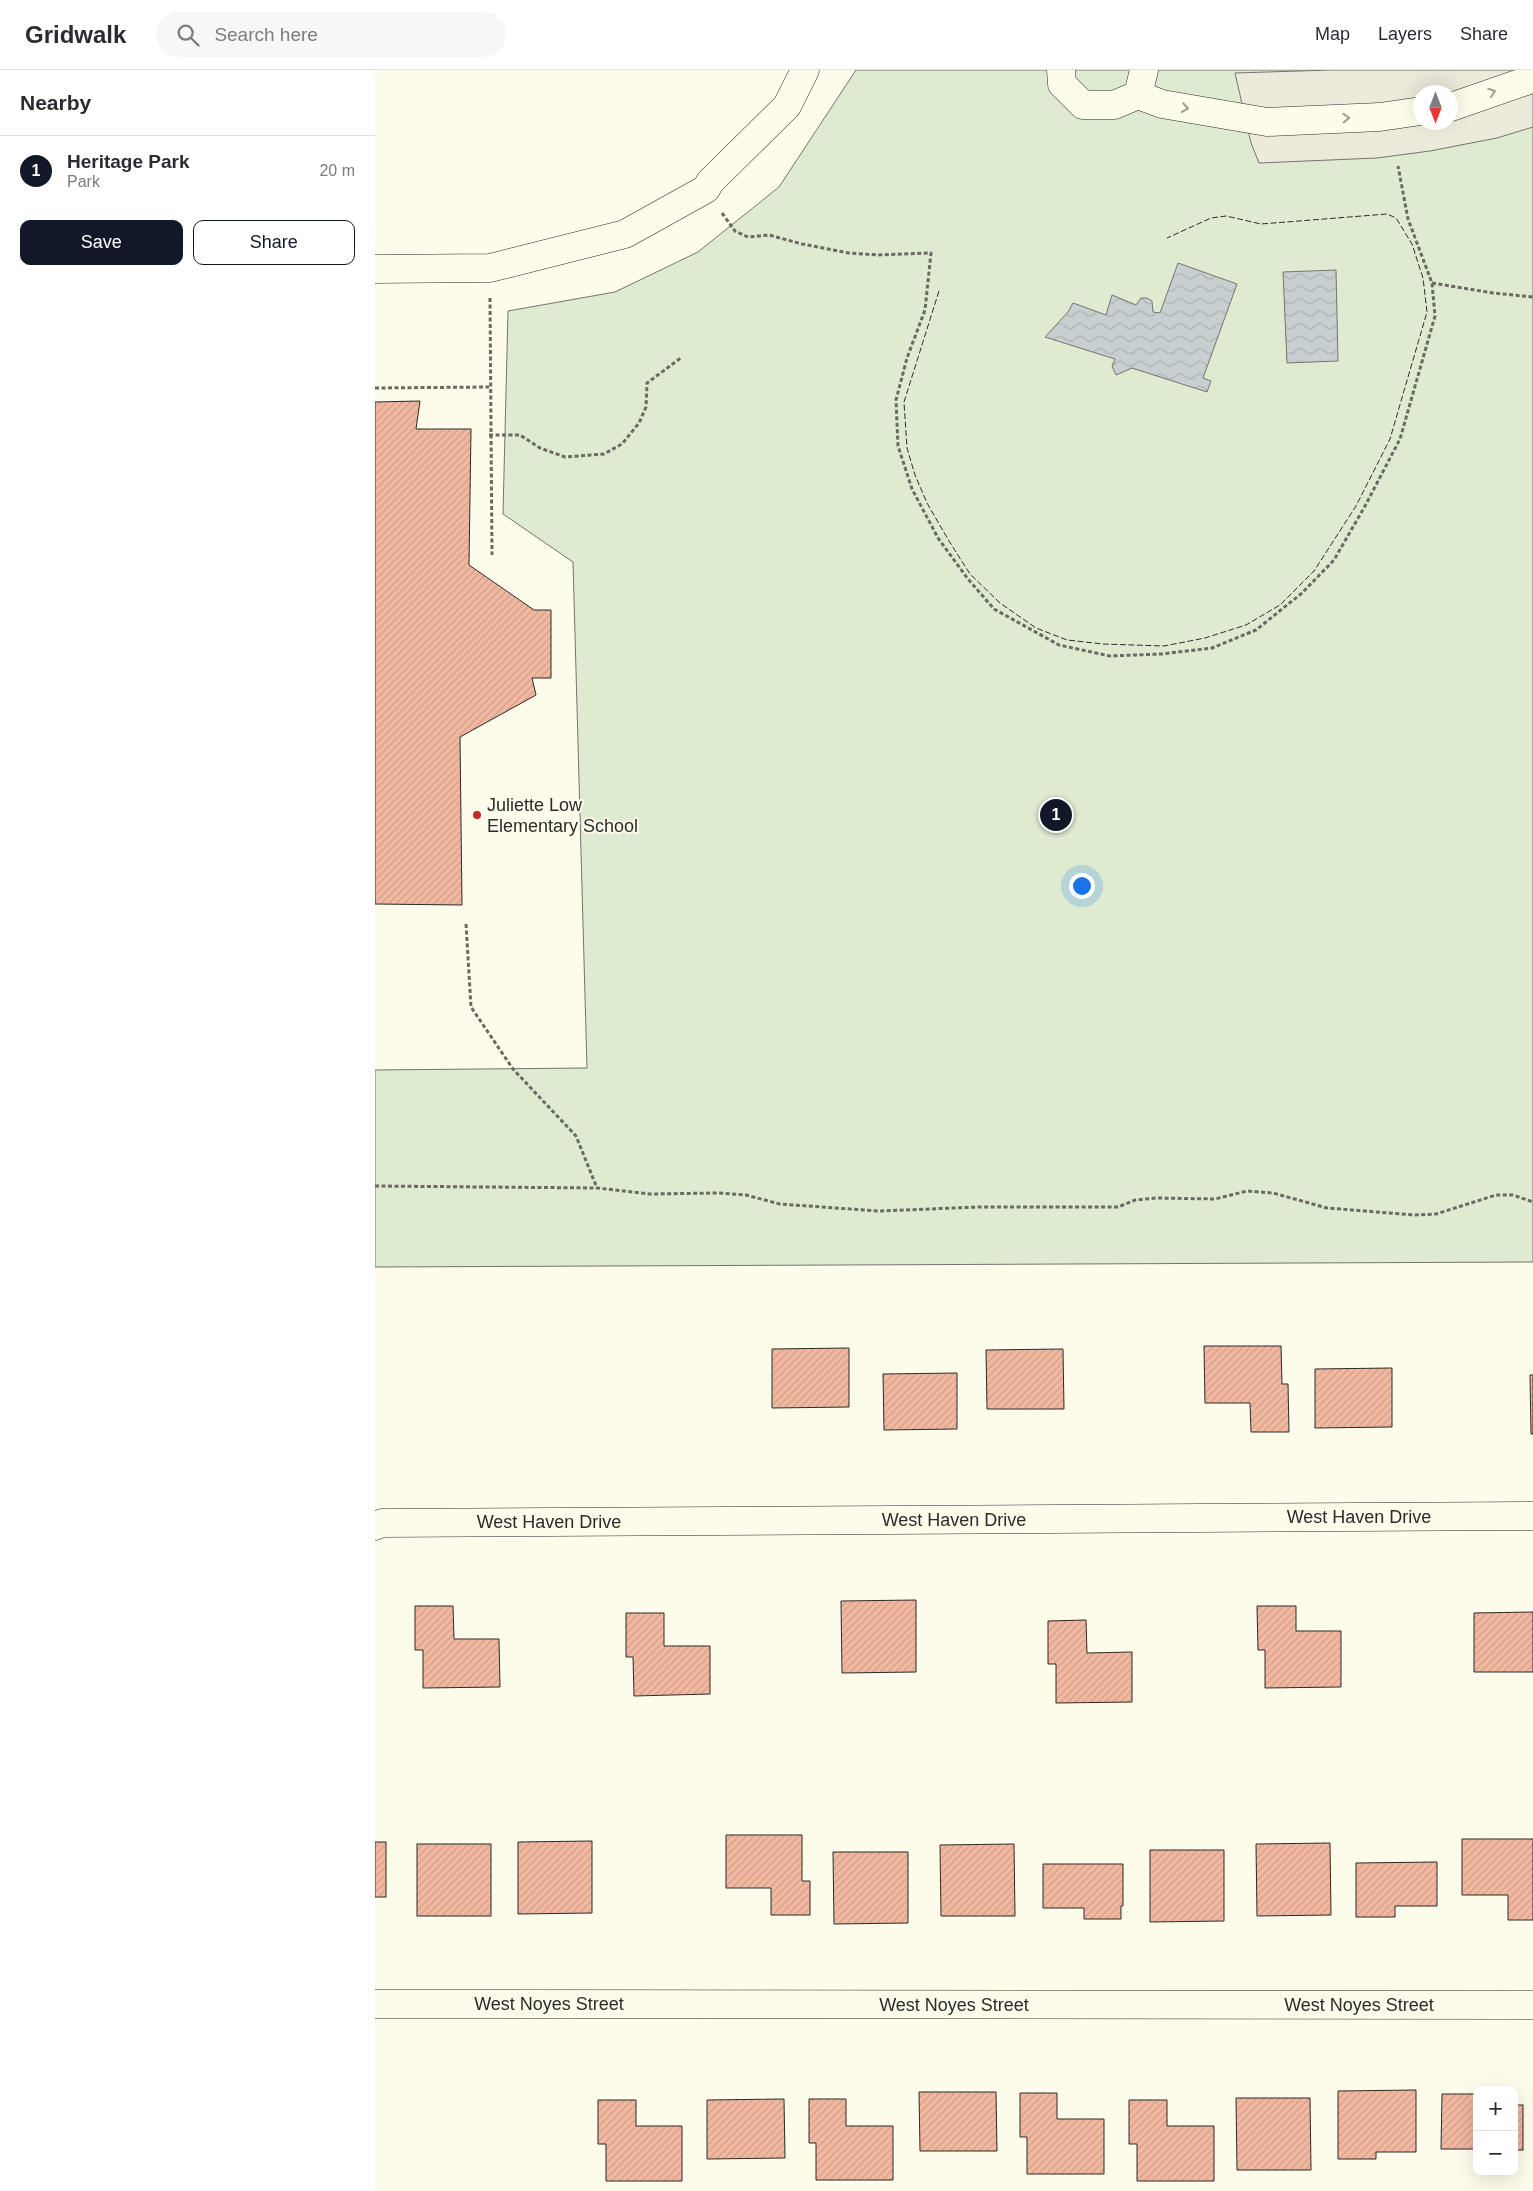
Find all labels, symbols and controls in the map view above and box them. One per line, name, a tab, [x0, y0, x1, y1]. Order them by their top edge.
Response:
search box	[156, 12, 506, 57]
text: Gridwalk	[25, 21, 126, 48]
icon: search	[174, 21, 202, 49]
text: Search here	[214, 24, 318, 45]
text: Map	[1315, 24, 1350, 44]
text: Layers	[1378, 24, 1432, 44]
text: Share	[1460, 24, 1508, 44]
north arrow	[1413, 85, 1458, 130]
one-way arrow	[1488, 88, 1496, 98]
text: Nearby	[20, 91, 91, 114]
one-way arrow	[1181, 102, 1189, 113]
one-way arrow	[1342, 113, 1350, 124]
text: Heritage Park	[67, 151, 190, 172]
text: 1	[32, 162, 40, 179]
text: 20 m	[319, 162, 355, 179]
text: Park	[67, 173, 100, 190]
button: Save	[20, 220, 183, 265]
button: Share	[193, 220, 355, 265]
place label: Juliette Low Elementary School	[487, 795, 638, 836]
pin: 1	[1040, 796, 1072, 834]
marker: Juliette Low Elementary School	[471, 809, 483, 821]
your location	[1069, 873, 1095, 899]
street label: West Haven Drive	[1287, 1507, 1431, 1527]
street label: West Haven Drive	[882, 1510, 1026, 1530]
street label: West Haven Drive	[477, 1512, 621, 1532]
street label: West Noyes Street	[474, 1994, 624, 2014]
street label: West Noyes Street	[879, 1995, 1029, 2015]
street label: West Noyes Street	[1284, 1995, 1434, 2015]
map controls	[1473, 2086, 1518, 2176]
button: +	[1473, 2086, 1518, 2131]
button: −	[1473, 2131, 1518, 2176]

